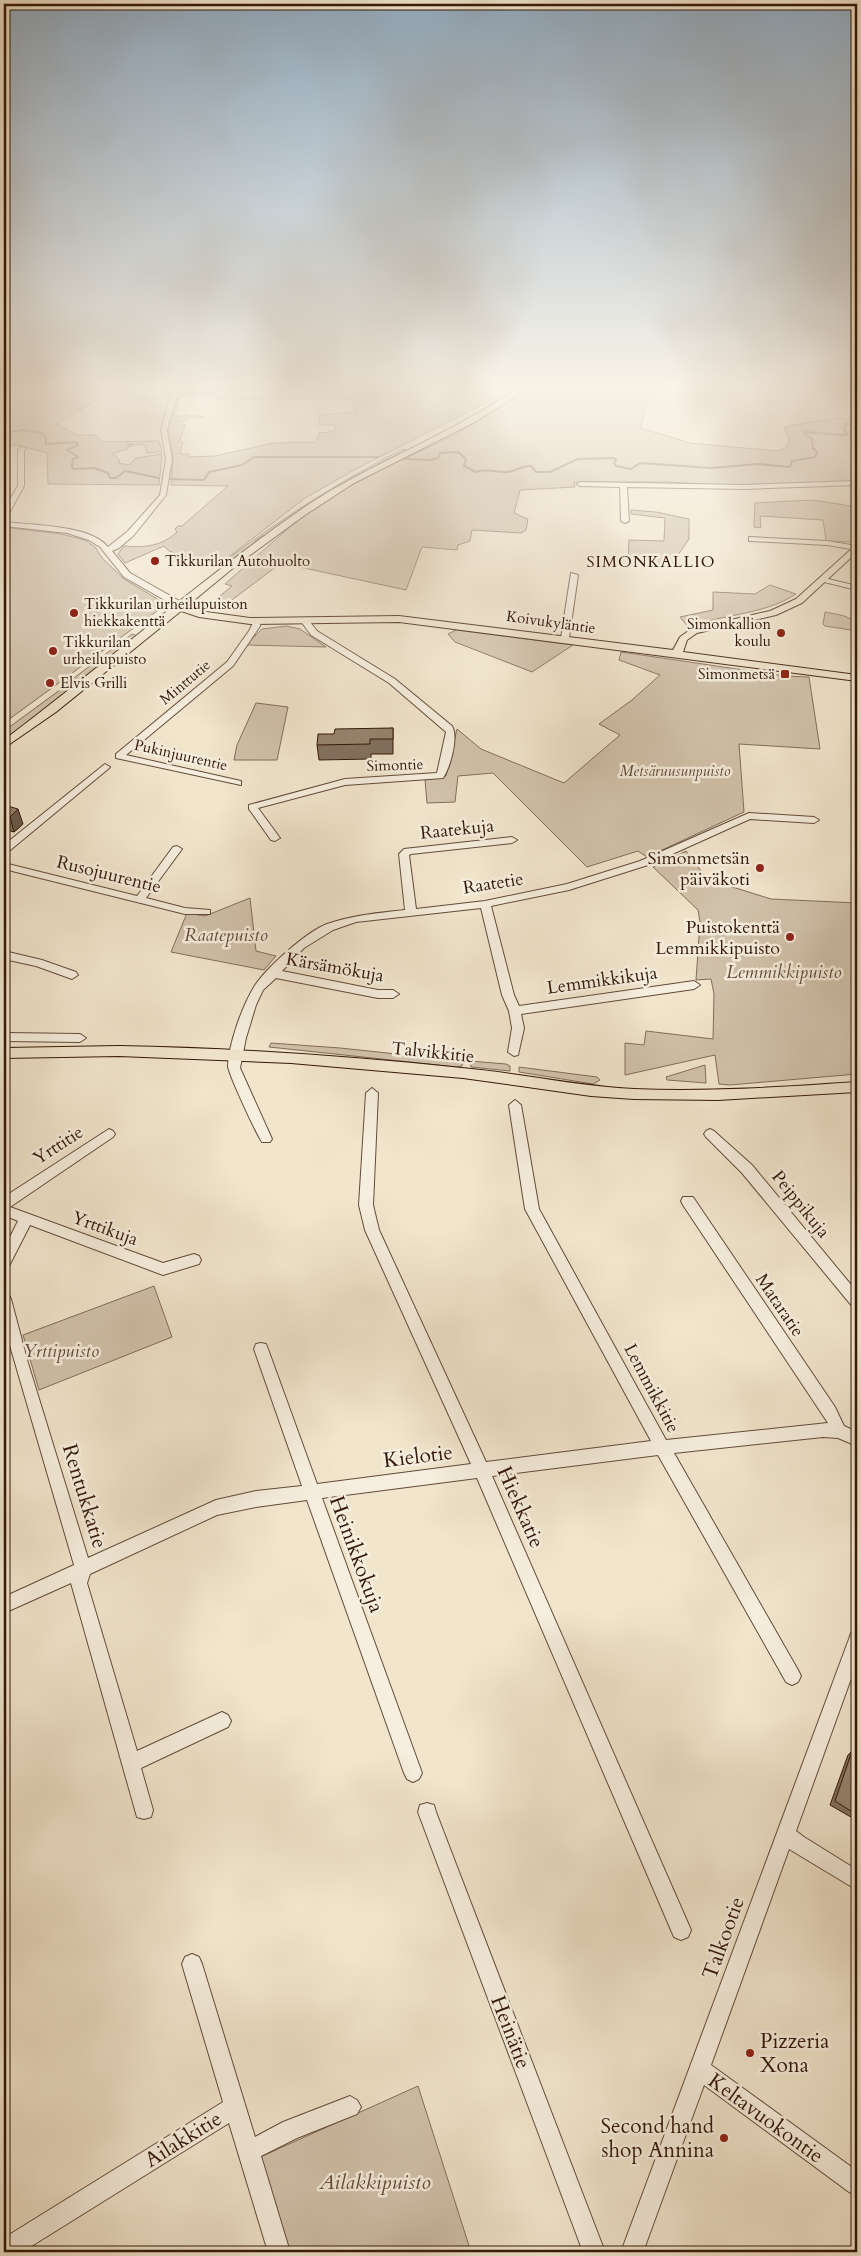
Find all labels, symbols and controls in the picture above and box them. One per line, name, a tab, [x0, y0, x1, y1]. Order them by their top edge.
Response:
place label: Tikkurilan Autohuolto	[165, 551, 310, 571]
district label: SIMONKALLIO	[587, 551, 715, 573]
marker: Tikkurilan Autohuolto	[149, 555, 161, 567]
place label: Tikkurilan urheilupuiston hiekkakenttä	[84, 594, 248, 631]
street label: Koivukyläntie	[505, 606, 597, 638]
marker: Tikkurilan urheilupuiston hiekkakenttä	[68, 607, 80, 619]
place label: Simonkallion koulu	[687, 614, 771, 651]
marker: Simonkallion koulu	[775, 627, 787, 639]
place label: Tikkurilan urheilupuisto	[63, 632, 146, 669]
marker: Tikkurilan urheilupuisto	[47, 645, 59, 657]
street label: Minttutie	[155, 655, 215, 709]
place label: Simonmetsä	[698, 664, 775, 684]
marker: Simonmetsä	[779, 668, 791, 680]
place label: Elvis Grilli	[60, 673, 127, 693]
marker: Elvis Grilli	[44, 677, 56, 689]
street label: Pukinjuurentie	[132, 735, 230, 775]
street label: Simontie	[366, 754, 424, 776]
park label: Metsäruusunpuisto	[619, 761, 731, 781]
street label: Raatekuja	[419, 813, 496, 846]
place label: Simonmetsän päiväkoti	[647, 846, 751, 892]
street label: Rusojuurentie	[54, 849, 164, 900]
marker: Simonmetsän päiväkoti	[754, 862, 766, 874]
street label: Raatetie	[461, 866, 525, 901]
place label: Puistokenttä Lemmikkipuisto	[655, 915, 780, 961]
park label: Raatepuisto	[184, 923, 268, 948]
marker: Puistokenttä Lemmikkipuisto	[784, 931, 796, 943]
street label: Kärsämökuja	[284, 947, 386, 988]
street label: Lemmikkikuja	[545, 960, 659, 1001]
park label: Lemmikkipuisto	[726, 960, 842, 985]
street label: Talvikkitie	[390, 1036, 476, 1069]
street label: Yrttitie	[28, 1120, 88, 1171]
street label: Peippikuja	[766, 1165, 836, 1244]
street label: Yrttikuja	[68, 1205, 142, 1252]
street label: Mataratie	[749, 1269, 810, 1342]
park label: Yrttipuisto	[23, 1339, 99, 1364]
street label: Lemmikkitie	[618, 1339, 686, 1437]
street label: Kielotie	[382, 1438, 454, 1475]
street label: Rentukkatie	[55, 1440, 114, 1552]
street label: Hiekkatie	[490, 1462, 551, 1553]
street label: Heinikkokuja	[322, 1492, 391, 1617]
street label: Talkootie	[695, 1893, 752, 1983]
street label: Heinätie	[483, 1991, 538, 2073]
place label: Pizzeria Xona	[760, 2027, 829, 2080]
marker: Pizzeria Xona	[744, 2047, 756, 2059]
street label: Keltavuokontie	[702, 2067, 829, 2170]
street label: Ailakkitie	[139, 2104, 227, 2174]
place label: Second hand shop Annina	[601, 2112, 714, 2165]
marker: Second hand shop Annina	[718, 2132, 730, 2144]
park label: Ailakkipuisto	[318, 2168, 431, 2197]

